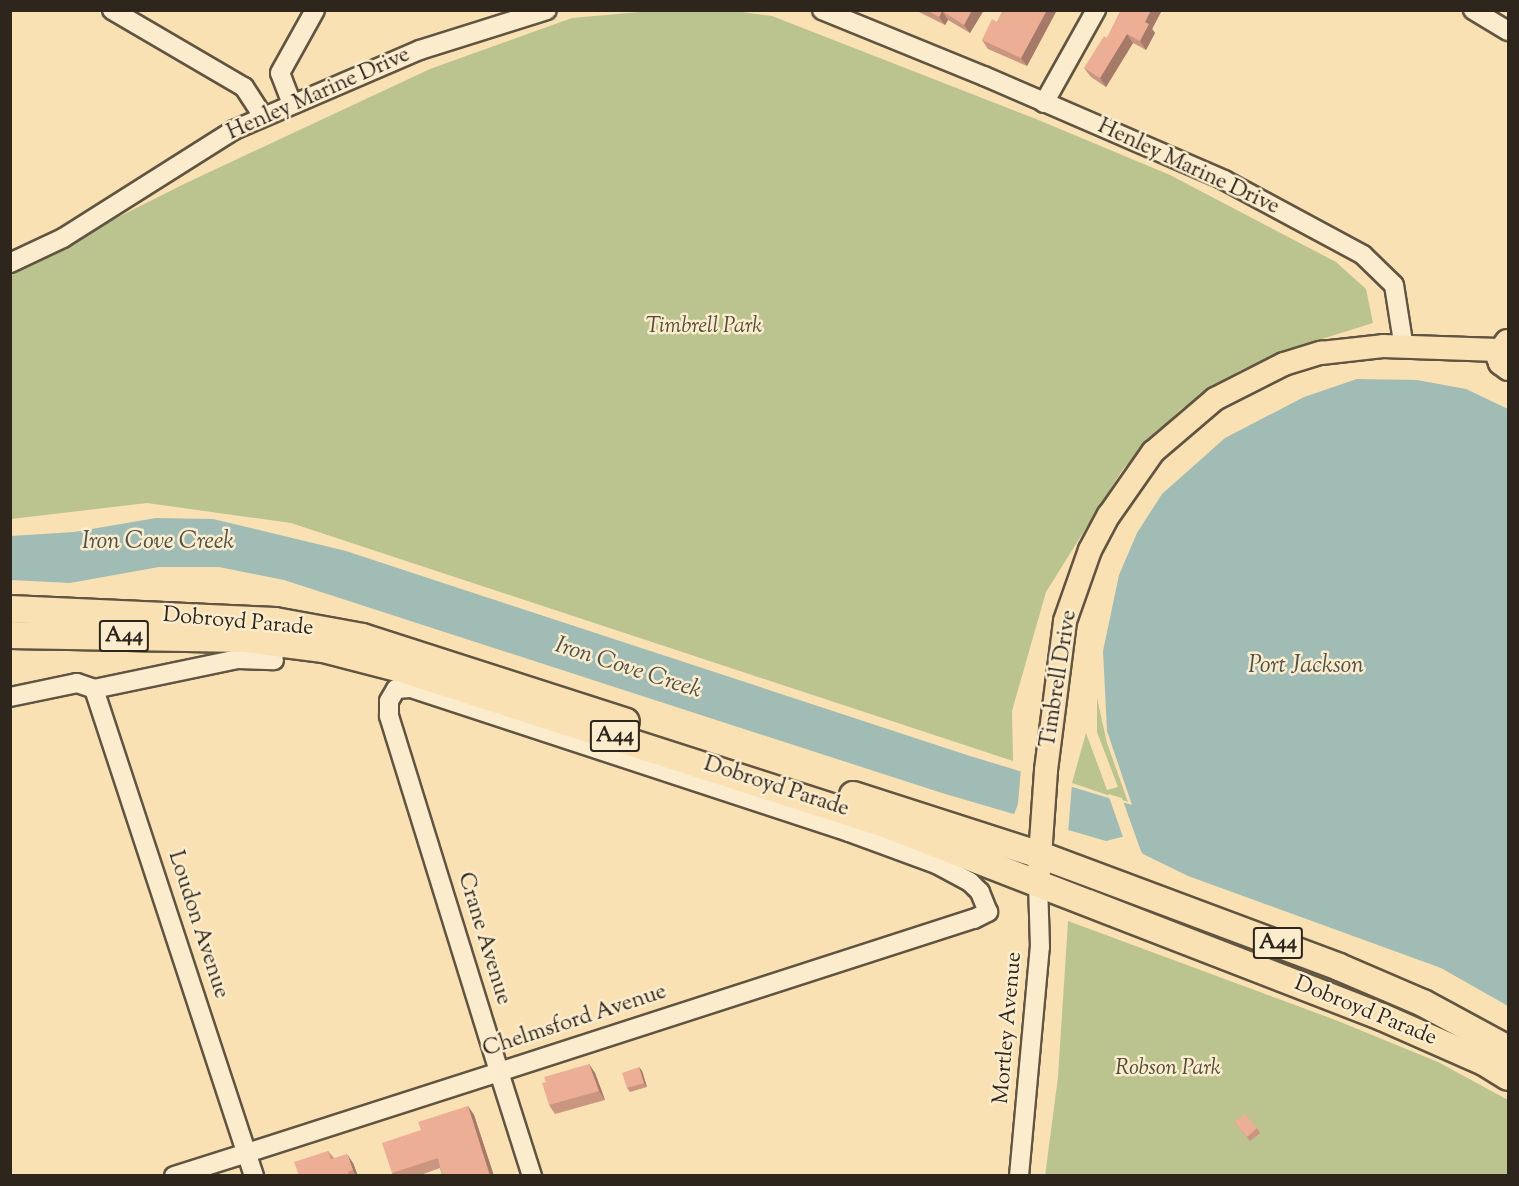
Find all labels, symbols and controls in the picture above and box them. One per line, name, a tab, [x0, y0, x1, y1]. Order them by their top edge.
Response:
street label: Henley Marine Drive	[223, 43, 415, 147]
street label: Henley Marine Drive	[1093, 114, 1283, 222]
park label: Timbrell Park	[646, 315, 762, 341]
water label: Iron Cove Creek	[82, 529, 234, 557]
street label: Dobroyd Parade	[162, 603, 314, 643]
street label: Timbrell Drive	[1036, 608, 1084, 750]
road number: A44	[98, 618, 150, 654]
water label: Iron Cove Creek	[551, 632, 705, 706]
water label: Port Jackson	[1248, 653, 1364, 681]
road number: A44	[590, 718, 640, 754]
street label: Dobroyd Parade	[700, 752, 852, 824]
street label: Loudon Avenue	[161, 848, 233, 1002]
street label: Crane Avenue	[450, 870, 516, 1008]
road number: A44	[1252, 925, 1304, 961]
street label: Mortley Avenue	[989, 951, 1029, 1105]
street label: Dobroyd Parade	[1290, 971, 1440, 1053]
street label: Chelmsford Avenue	[480, 980, 670, 1064]
park label: Robson Park	[1115, 1057, 1221, 1083]

